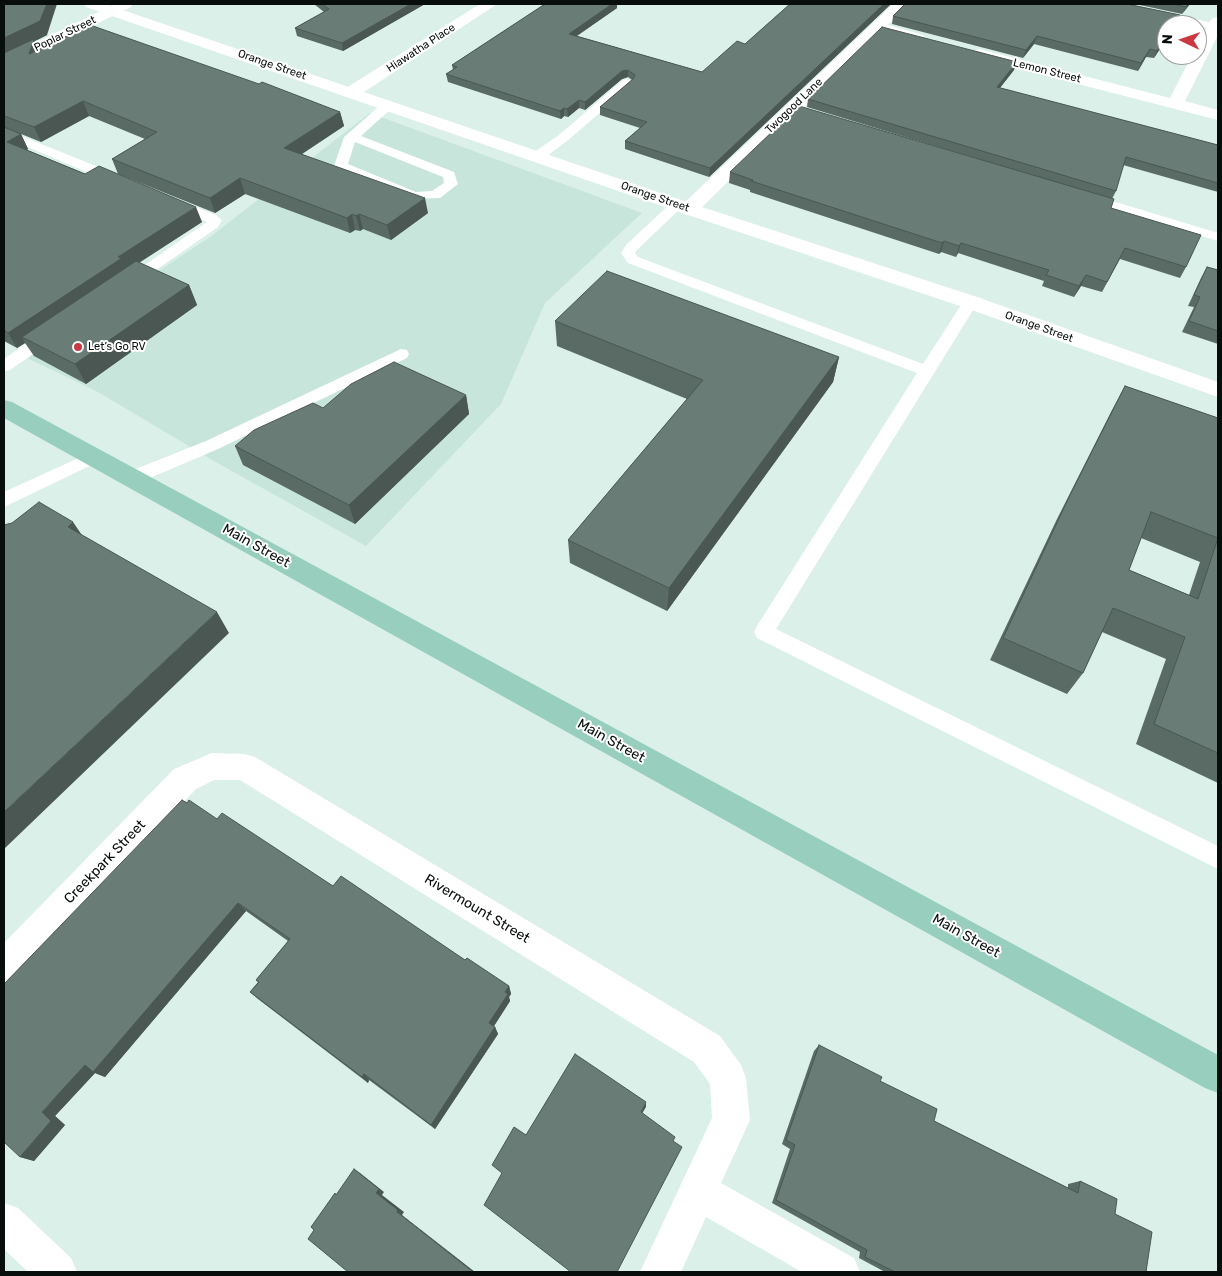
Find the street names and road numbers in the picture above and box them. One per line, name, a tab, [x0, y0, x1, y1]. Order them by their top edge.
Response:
street label: Poplar Street	[32, 13, 98, 55]
street label: Hiawatha Place	[384, 21, 458, 75]
street label: Orange Street	[236, 47, 308, 83]
street label: Lemon Street	[1012, 56, 1082, 86]
street label: Twogood Lane	[763, 76, 825, 136]
street label: Orange Street	[619, 179, 691, 215]
street label: Orange Street	[1003, 309, 1075, 345]
street label: Main Street	[219, 521, 293, 571]
street label: Main Street	[574, 716, 648, 766]
street label: Creekpark Street	[61, 817, 149, 907]
street label: Rivermount Street	[421, 871, 533, 947]
street label: Main Street	[929, 911, 1003, 961]

